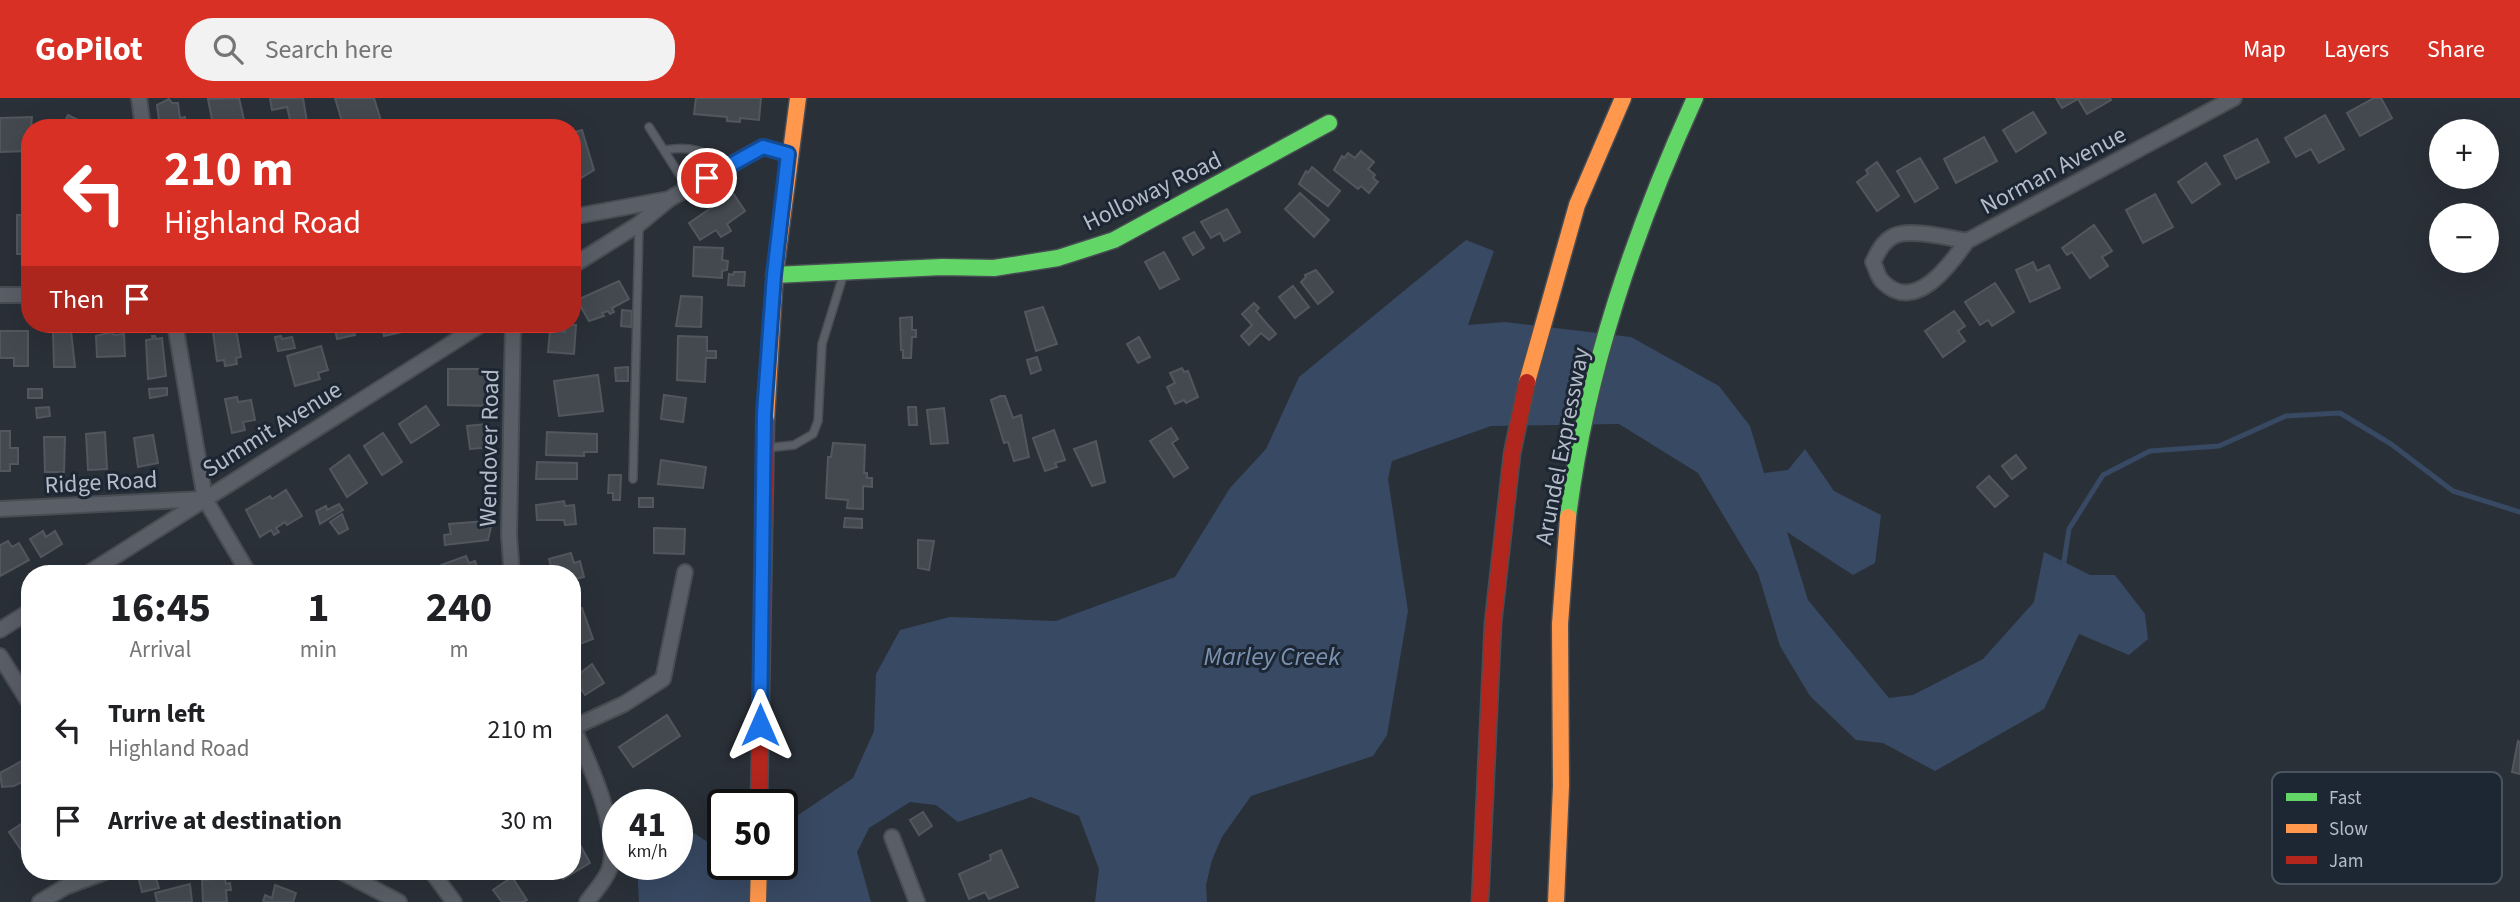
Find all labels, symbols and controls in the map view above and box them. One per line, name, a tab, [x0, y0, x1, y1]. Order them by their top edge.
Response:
search box	[185, 18, 675, 81]
text: GoPilot	[35, 26, 143, 73]
icon: search	[209, 30, 247, 68]
text: Search here	[265, 31, 393, 68]
text: Map	[2243, 32, 2286, 67]
text: Layers	[2324, 32, 2389, 67]
text: Share	[2427, 32, 2485, 67]
street label: Norman Avenue	[1974, 117, 2132, 224]
map controls	[2429, 119, 2499, 273]
button: +	[2429, 119, 2499, 189]
text: 210 m	[164, 135, 293, 205]
street label: Holloway Road	[1077, 143, 1228, 240]
icon: left	[49, 147, 140, 238]
pin	[677, 148, 737, 208]
icon: arrive	[688, 159, 726, 197]
text: Highland Road	[164, 200, 361, 246]
button: −	[2429, 203, 2499, 273]
icon: arrive	[118, 280, 156, 318]
text: Then	[49, 281, 104, 318]
street label: Arundel Expressway	[1526, 345, 1599, 548]
street label: Wendover Road	[471, 369, 508, 527]
street label: Summit Avenue	[196, 373, 349, 486]
street label: Ridge Road	[44, 462, 158, 503]
text: 16:45	[110, 578, 211, 638]
text: 1	[307, 578, 329, 638]
text: 240	[426, 578, 492, 638]
text: Arrival	[129, 633, 191, 666]
text: min	[300, 633, 337, 666]
text: m	[449, 633, 469, 666]
water label: Marley Creek	[1204, 638, 1341, 675]
position arrow	[723, 688, 797, 762]
text: Turn left	[108, 695, 205, 732]
icon: left	[49, 711, 87, 749]
text: 210 m	[487, 711, 553, 748]
text: Highland Road	[108, 732, 250, 765]
legend	[2272, 772, 2502, 884]
text: Fast	[2329, 785, 2362, 812]
speed limit sign: 50	[707, 789, 798, 880]
text: 41	[629, 800, 666, 850]
icon: arrive	[49, 802, 87, 840]
text: Arrive at destination	[108, 802, 342, 839]
text: 30 m	[500, 802, 553, 839]
text: Slow	[2329, 816, 2368, 843]
text: km/h	[628, 839, 667, 864]
text: Jam	[2329, 848, 2363, 875]

